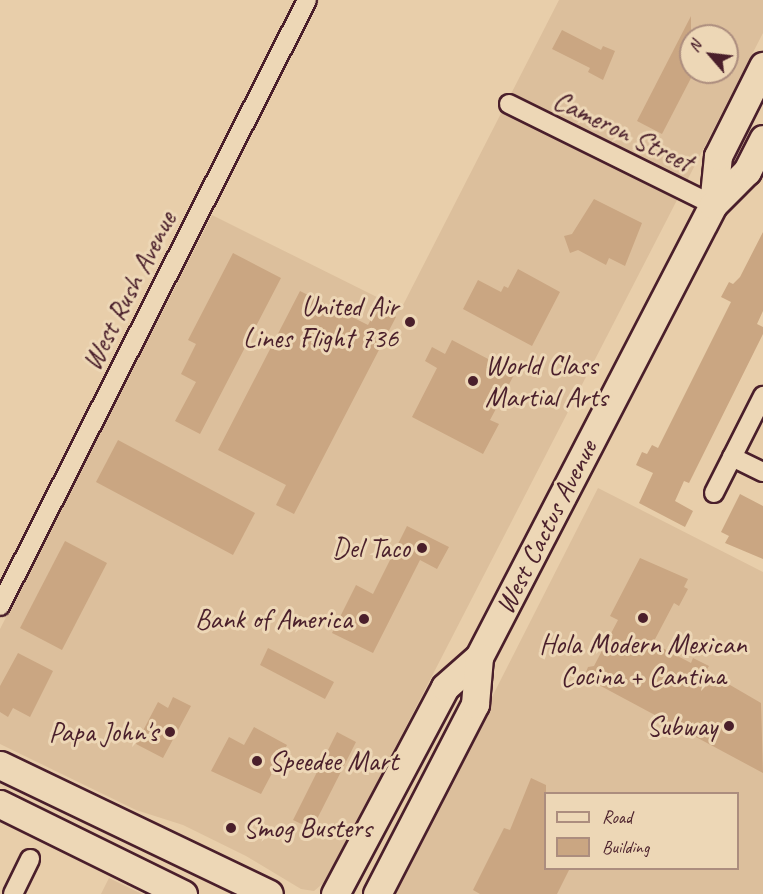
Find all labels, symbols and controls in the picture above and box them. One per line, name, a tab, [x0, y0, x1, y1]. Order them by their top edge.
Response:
north arrow	[679, 24, 739, 84]
text: N	[684, 37, 706, 56]
street label: Cameron Street	[548, 83, 698, 179]
street label: West Rush Avenue	[75, 206, 183, 376]
place label: United Air Lines Flight 736	[243, 289, 398, 355]
marker: United Air Lines Flight 736	[403, 315, 417, 329]
place label: World Class Martial Arts	[485, 348, 608, 414]
marker: World Class Martial Arts	[466, 374, 480, 388]
street label: West Cactus Avenue	[488, 434, 604, 620]
place label: Del Taco	[330, 531, 410, 565]
marker: Del Taco	[415, 541, 429, 555]
place label: Bank of America	[195, 602, 352, 636]
marker: Hola Modern Mexican Cocina + Cantina	[636, 611, 650, 625]
marker: Bank of America	[357, 612, 371, 626]
place label: Hola Modern Mexican Cocina + Cantina	[540, 627, 746, 693]
place label: Subway	[646, 709, 717, 743]
place label: Papa John's	[49, 715, 158, 749]
marker: Subway	[722, 719, 736, 733]
marker: Papa John's	[163, 725, 177, 739]
place label: Speedee Mart	[269, 744, 399, 778]
marker: Speedee Mart	[250, 754, 264, 768]
legend	[544, 792, 739, 870]
text: Road	[602, 806, 632, 828]
place label: Smog Busters	[243, 811, 372, 845]
marker: Smog Busters	[224, 821, 238, 835]
text: Building	[602, 836, 649, 858]

